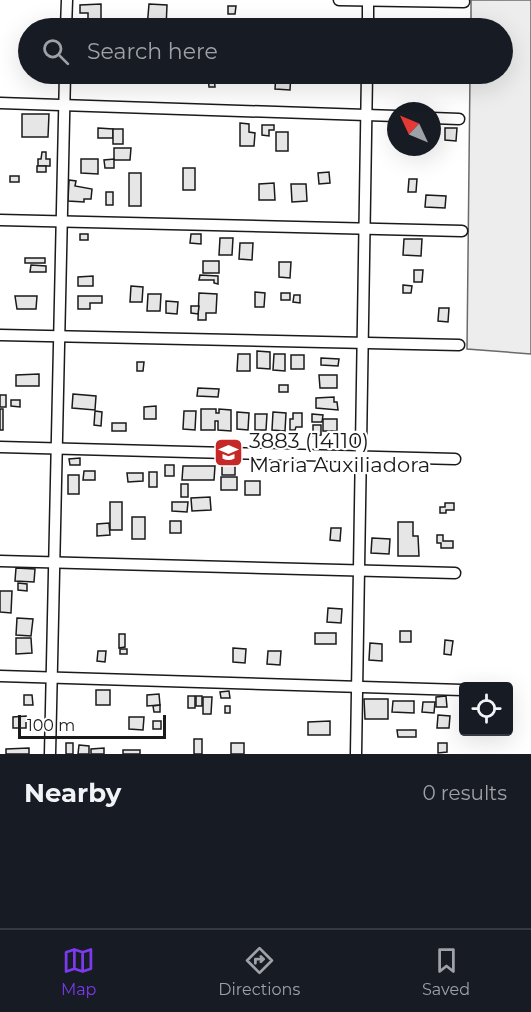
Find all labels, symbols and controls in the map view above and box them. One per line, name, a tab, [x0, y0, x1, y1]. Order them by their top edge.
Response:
search box	[18, 18, 513, 84]
icon: search	[39, 35, 72, 68]
text: Search here	[87, 38, 218, 65]
north arrow	[387, 102, 441, 156]
place label: 3883 (14110) Maria Auxiliadora	[249, 428, 430, 477]
school or university icon: 3883 (14110) Maria Auxiliadora	[212, 437, 244, 469]
map controls	[459, 682, 513, 736]
button: locate	[459, 682, 513, 736]
scale bar	[18, 712, 166, 740]
text: 100 m	[27, 716, 75, 735]
text: Nearby	[24, 777, 121, 809]
text: 0 results	[422, 781, 507, 805]
tab: Map	[61, 944, 96, 999]
tab: Directions	[218, 944, 300, 999]
tab: Saved	[422, 944, 470, 999]

